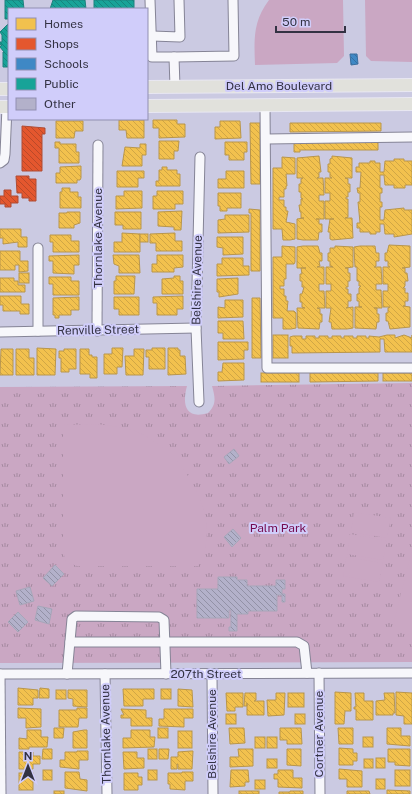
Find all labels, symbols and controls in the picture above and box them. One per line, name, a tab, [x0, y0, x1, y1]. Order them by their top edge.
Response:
legend	[8, 8, 148, 120]
scale bar	[276, 8, 345, 34]
text: 50 m	[282, 15, 310, 29]
text: Homes	[44, 17, 83, 31]
text: Shops	[44, 37, 79, 51]
text: Schools	[44, 57, 89, 71]
text: Public	[44, 77, 79, 91]
street label: Del Amo Boulevard	[226, 79, 332, 93]
text: Other	[44, 97, 76, 111]
street label: Thornlake Avenue	[91, 188, 105, 288]
street label: Belshire Avenue	[189, 235, 205, 325]
street label: Renville Street	[57, 322, 139, 338]
park label: Palm Park	[250, 521, 307, 535]
street label: 207th Street	[170, 667, 242, 681]
street label: Thornlake Avenue	[98, 684, 114, 784]
street label: Belshire Avenue	[205, 689, 219, 779]
street label: Cortner Avenue	[312, 690, 326, 777]
north arrow	[8, 746, 48, 786]
text: N	[24, 750, 32, 762]

